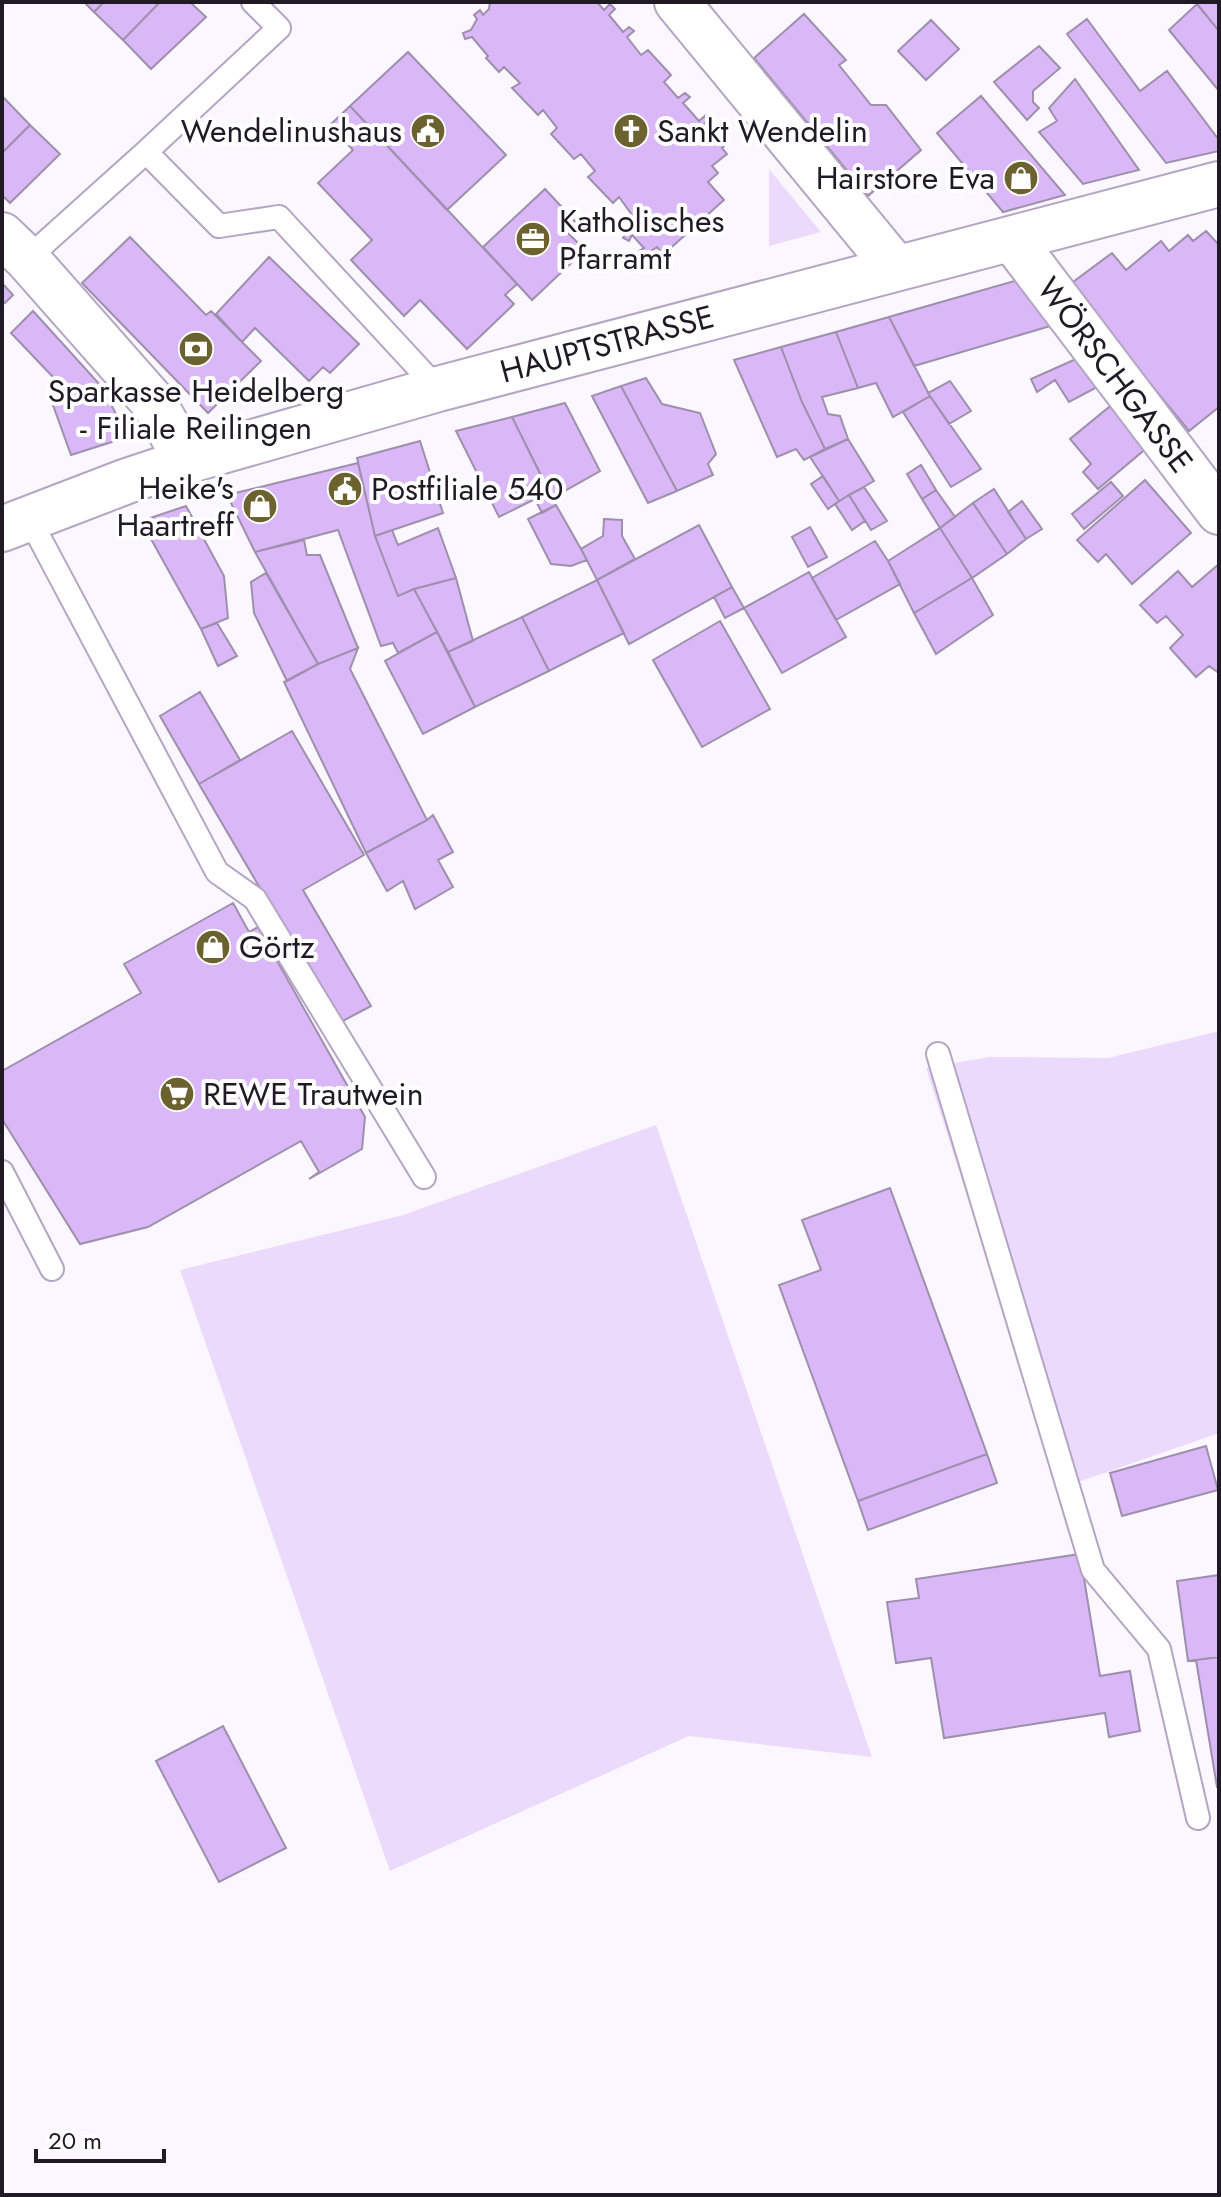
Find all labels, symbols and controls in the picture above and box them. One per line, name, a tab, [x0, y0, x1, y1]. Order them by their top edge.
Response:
place label: Wendelinushaus	[181, 108, 402, 154]
place label: Sankt Wendelin	[657, 108, 868, 154]
public building icon: Wendelinushaus	[409, 112, 447, 150]
church icon: Sankt Wendelin	[612, 112, 650, 150]
place label: Hairstore Eva	[816, 155, 995, 201]
shop icon: Hairstore Eva	[1002, 159, 1040, 197]
place label: Katholisches Pfarramt	[559, 198, 724, 281]
office icon: Katholisches Pfarramt	[514, 220, 552, 258]
street label: WÖRSCHGASSE	[1026, 268, 1204, 482]
street label: HAUPTSTRASSE	[495, 293, 719, 395]
bank icon: Sparkasse Heidelberg - Filiale Reilingen	[177, 330, 215, 368]
place label: Sparkasse Heidelberg - Filiale Reilingen	[48, 368, 344, 451]
place label: Heike's Haartreff	[116, 465, 235, 548]
place label: Postfiliale 540	[371, 466, 564, 512]
public building icon: Postfiliale 540	[326, 470, 364, 508]
shop icon: Heike's Haartreff	[241, 487, 279, 525]
place label: Görtz	[239, 924, 315, 970]
shop icon: Görtz	[194, 928, 232, 966]
place label: REWE Trautwein	[203, 1071, 423, 1117]
supermarket icon: REWE Trautwein	[158, 1075, 196, 1113]
scale bar	[36, 2113, 164, 2163]
text: 20 m	[48, 2123, 102, 2158]

